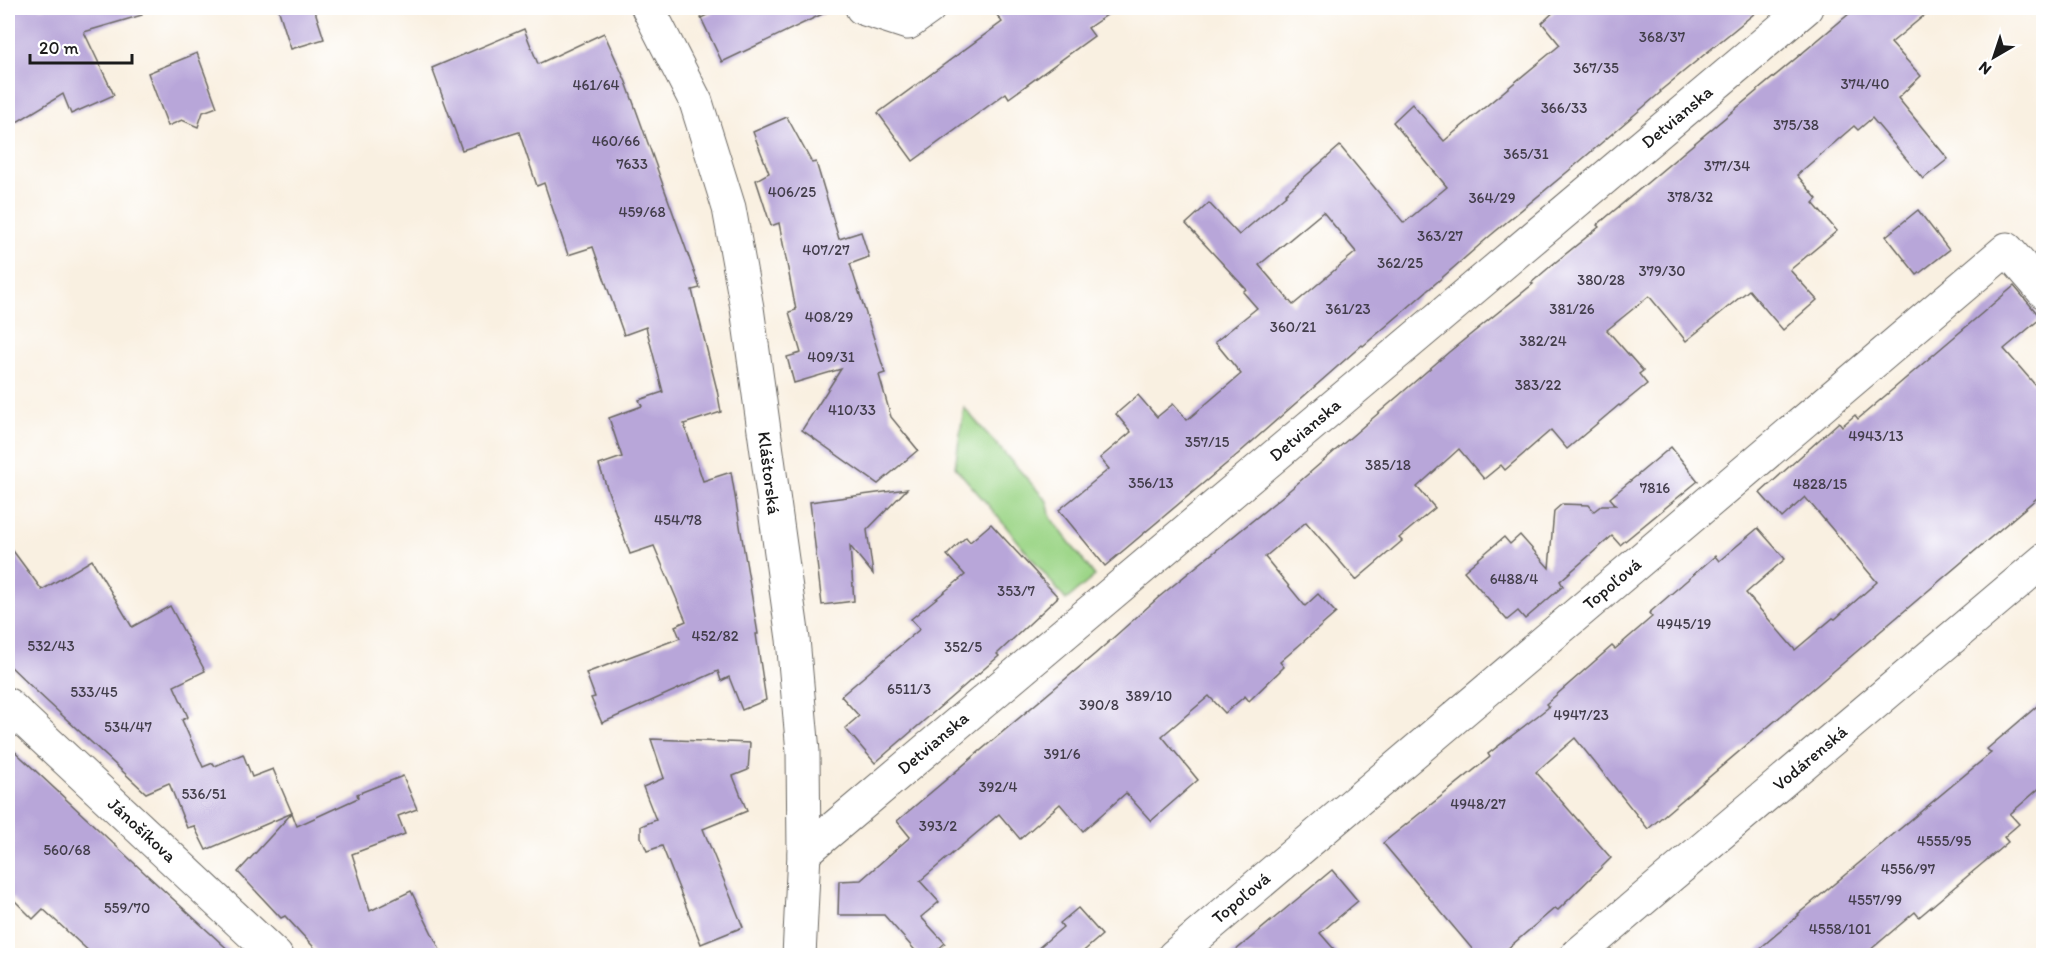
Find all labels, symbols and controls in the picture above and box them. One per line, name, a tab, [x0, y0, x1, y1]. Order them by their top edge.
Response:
scale bar	[30, 27, 132, 65]
north arrow	[1964, 27, 2024, 87]
house number: 368/37	[1639, 28, 1686, 46]
text: 20 m	[39, 37, 79, 59]
text: N	[1975, 57, 1995, 79]
house number: 367/35	[1573, 59, 1619, 77]
house number: 374/40	[1840, 75, 1890, 93]
house number: 461/64	[572, 76, 620, 94]
street label: Detvianska	[1637, 80, 1718, 153]
house number: 366/33	[1541, 99, 1587, 117]
house number: 375/38	[1773, 116, 1819, 134]
house number: 460/66	[592, 132, 640, 150]
house number: 365/31	[1503, 145, 1549, 163]
house number: 7633	[616, 155, 648, 173]
house number: 377/34	[1704, 157, 1750, 175]
house number: 406/25	[768, 183, 816, 201]
house number: 378/32	[1667, 188, 1713, 206]
house number: 364/29	[1468, 189, 1516, 207]
house number: 459/68	[618, 203, 666, 221]
house number: 363/27	[1417, 227, 1464, 245]
house number: 407/27	[802, 241, 850, 259]
house number: 362/25	[1377, 254, 1423, 272]
house number: 379/30	[1638, 262, 1686, 280]
house number: 380/28	[1577, 271, 1625, 289]
house number: 361/23	[1325, 300, 1371, 318]
house number: 381/26	[1549, 300, 1595, 318]
house number: 408/29	[805, 308, 853, 326]
house number: 360/21	[1270, 318, 1316, 336]
house number: 382/24	[1519, 332, 1567, 350]
house number: 409/31	[807, 348, 855, 366]
house number: 383/22	[1515, 376, 1561, 394]
street label: Detvianska	[1265, 393, 1346, 466]
house number: 410/33	[828, 401, 876, 419]
house number: 4943/13	[1848, 427, 1904, 445]
street label: Kláštorská	[753, 430, 785, 516]
house number: 357/15	[1185, 433, 1229, 451]
house number: 385/18	[1365, 456, 1411, 474]
house number: 356/13	[1128, 474, 1174, 492]
house number: 4828/15	[1793, 475, 1847, 493]
house number: 7816	[1640, 479, 1670, 497]
house number: 454/78	[654, 511, 702, 529]
street label: Topoľová	[1578, 553, 1646, 615]
house number: 6488/4	[1490, 570, 1538, 588]
house number: 353/7	[997, 582, 1036, 600]
house number: 4945/19	[1657, 615, 1712, 633]
house number: 452/82	[691, 627, 739, 645]
house number: 532/43	[27, 637, 75, 655]
house number: 352/5	[944, 638, 982, 656]
house number: 6511/3	[887, 680, 931, 698]
house number: 533/45	[70, 683, 118, 701]
house number: 389/10	[1126, 687, 1172, 705]
house number: 390/8	[1079, 696, 1119, 714]
street label: Detvianska	[893, 706, 974, 779]
house number: 4947/23	[1553, 706, 1609, 724]
house number: 534/47	[104, 718, 152, 736]
street label: Vodárenská	[1768, 720, 1852, 796]
house number: 391/6	[1043, 745, 1081, 763]
house number: 392/4	[978, 778, 1018, 796]
house number: 536/51	[181, 785, 227, 803]
street label: Jánošíkova	[103, 793, 181, 868]
house number: 4948/27	[1450, 795, 1506, 813]
house number: 393/2	[919, 817, 957, 835]
house number: 4555/95	[1917, 832, 1971, 850]
house number: 560/68	[43, 841, 91, 859]
house number: 4556/97	[1881, 860, 1936, 878]
street label: Topoľová	[1207, 867, 1275, 929]
house number: 4557/99	[1848, 891, 1902, 909]
house number: 559/70	[104, 899, 150, 917]
house number: 4558/101	[1809, 920, 1871, 938]

